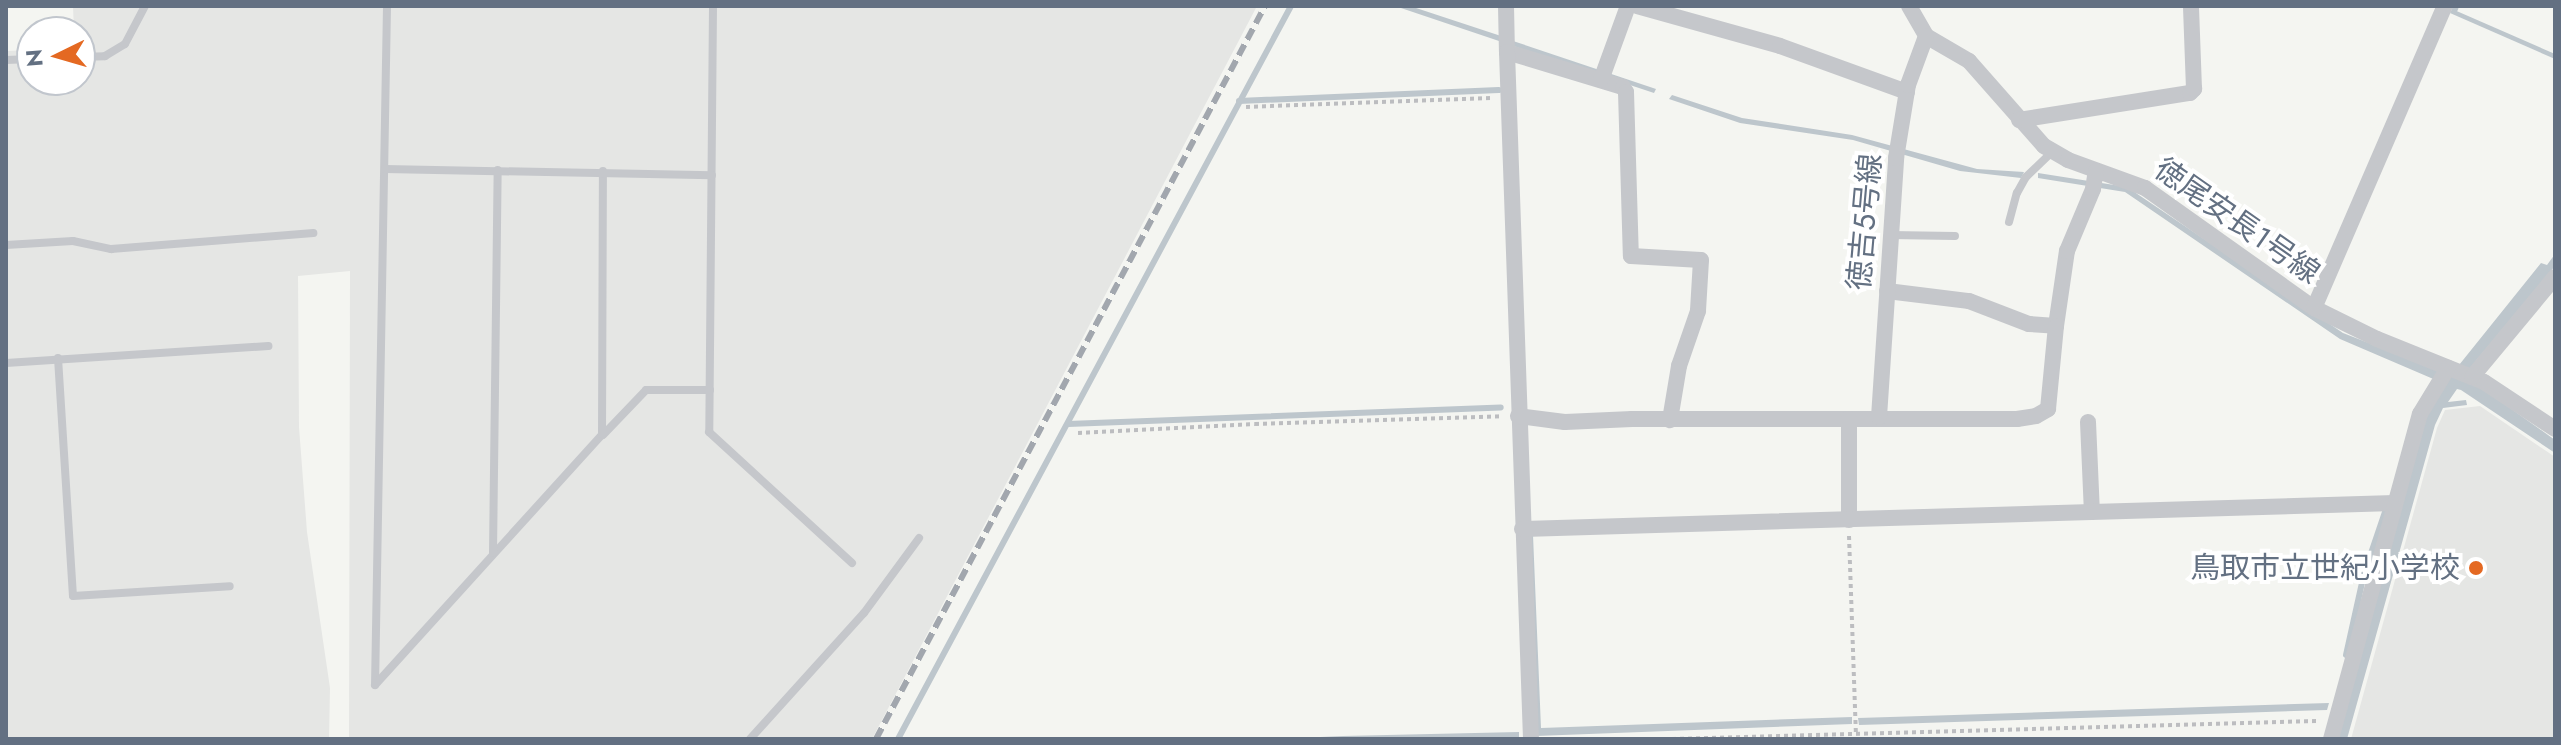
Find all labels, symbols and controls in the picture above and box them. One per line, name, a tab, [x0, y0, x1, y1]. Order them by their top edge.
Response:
north arrow	[16, 16, 96, 96]
text: N	[17, 48, 51, 68]
street label: 徳尾安長1号線	[2147, 151, 2327, 291]
street label: 徳吉5号線	[1841, 152, 1889, 292]
place label: 鳥取市立世紀小学校	[2190, 550, 2460, 586]
marker: 鳥取市立世紀小学校	[2467, 559, 2485, 577]

